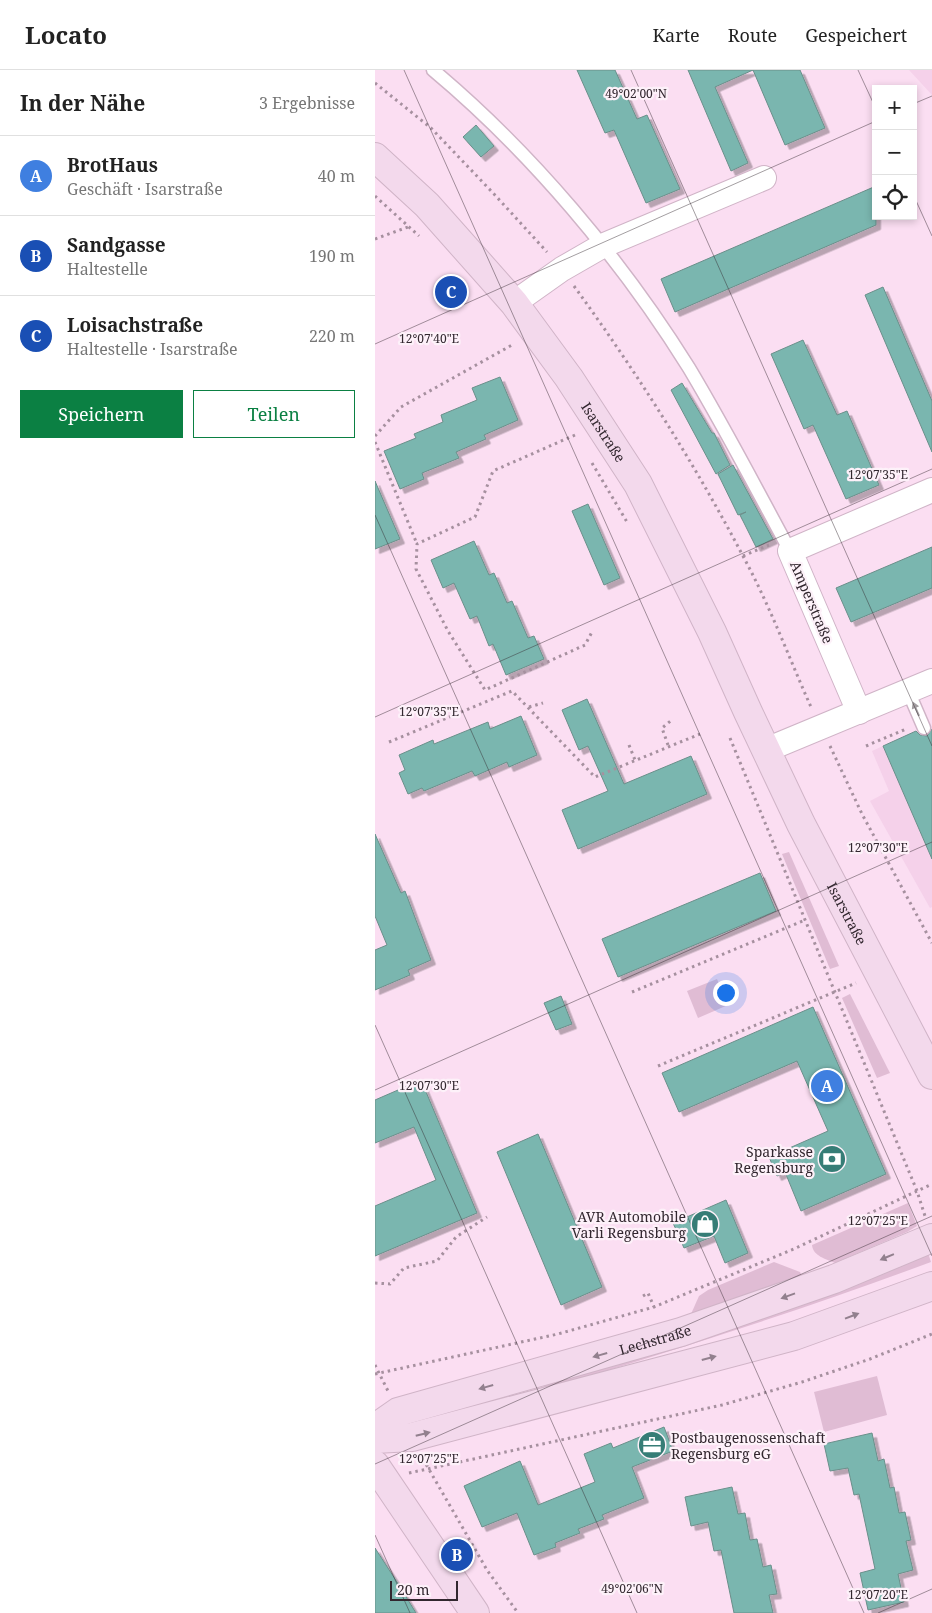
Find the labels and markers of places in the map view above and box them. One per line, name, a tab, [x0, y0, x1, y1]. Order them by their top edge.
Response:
pin: C	[435, 273, 467, 311]
pin: A	[811, 1067, 843, 1105]
place label: Sparkasse Regensburg	[734, 1142, 813, 1177]
bank icon: Sparkasse Regensburg	[817, 1144, 847, 1174]
place label: AVR Automobile Varli Regensburg	[572, 1207, 686, 1242]
shop icon: AVR Automobile Varli Regensburg	[690, 1209, 720, 1239]
place label: Postbaugenossenschaft Regensburg eG	[671, 1428, 826, 1463]
office icon: Postbaugenossenschaft Regensburg eG	[637, 1430, 667, 1460]
pin: B	[441, 1536, 473, 1574]

